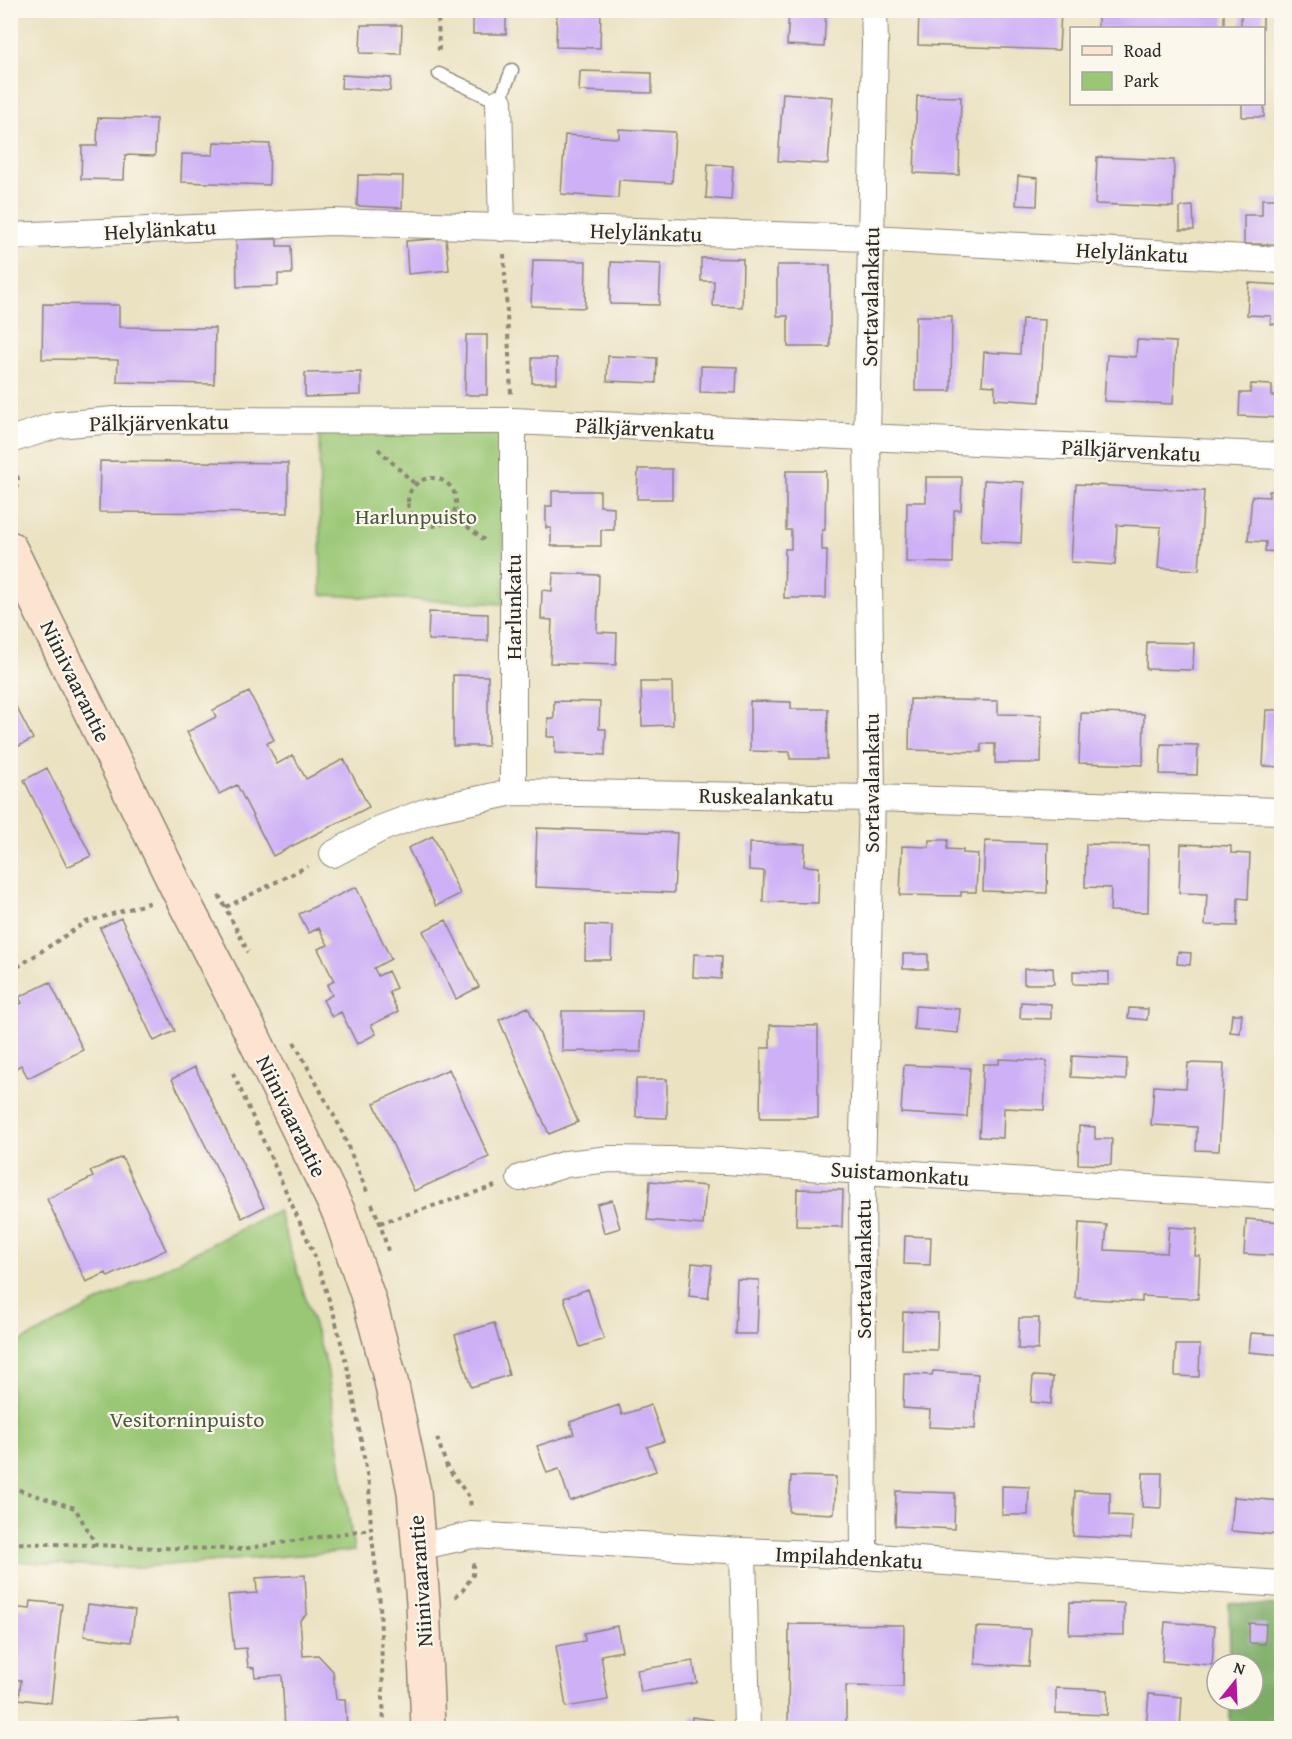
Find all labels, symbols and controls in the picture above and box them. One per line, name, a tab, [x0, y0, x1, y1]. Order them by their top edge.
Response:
legend	[1070, 27, 1265, 105]
text: Road	[1124, 37, 1162, 64]
text: Park	[1124, 67, 1160, 94]
street label: Helylänkatu	[103, 210, 217, 248]
street label: Helylänkatu	[589, 214, 703, 250]
street label: Sortavalankatu	[853, 227, 887, 367]
street label: Helylänkatu	[1075, 233, 1189, 271]
street label: Pälkjärvenkatu	[89, 405, 229, 439]
street label: Pälkjärvenkatu	[575, 408, 715, 448]
street label: Pälkjärvenkatu	[1061, 430, 1201, 470]
park label: Harlunpuisto	[355, 500, 477, 532]
street label: Harlunkatu	[497, 554, 529, 660]
street label: Niinivaarantie	[33, 614, 119, 748]
street label: Sortavalankatu	[855, 713, 887, 853]
street label: Ruskealankatu	[698, 779, 834, 813]
street label: Niinivaarantie	[249, 1049, 335, 1183]
street label: Suistamonkatu	[830, 1152, 970, 1194]
street label: Sortavalankatu	[847, 1199, 879, 1339]
park label: Vesitorninpuisto	[110, 1403, 264, 1435]
street label: Niinivaarantie	[399, 1514, 441, 1648]
street label: Impilahdenkatu	[775, 1537, 924, 1577]
north arrow	[1205, 1652, 1265, 1712]
text: N	[1231, 1655, 1249, 1681]

